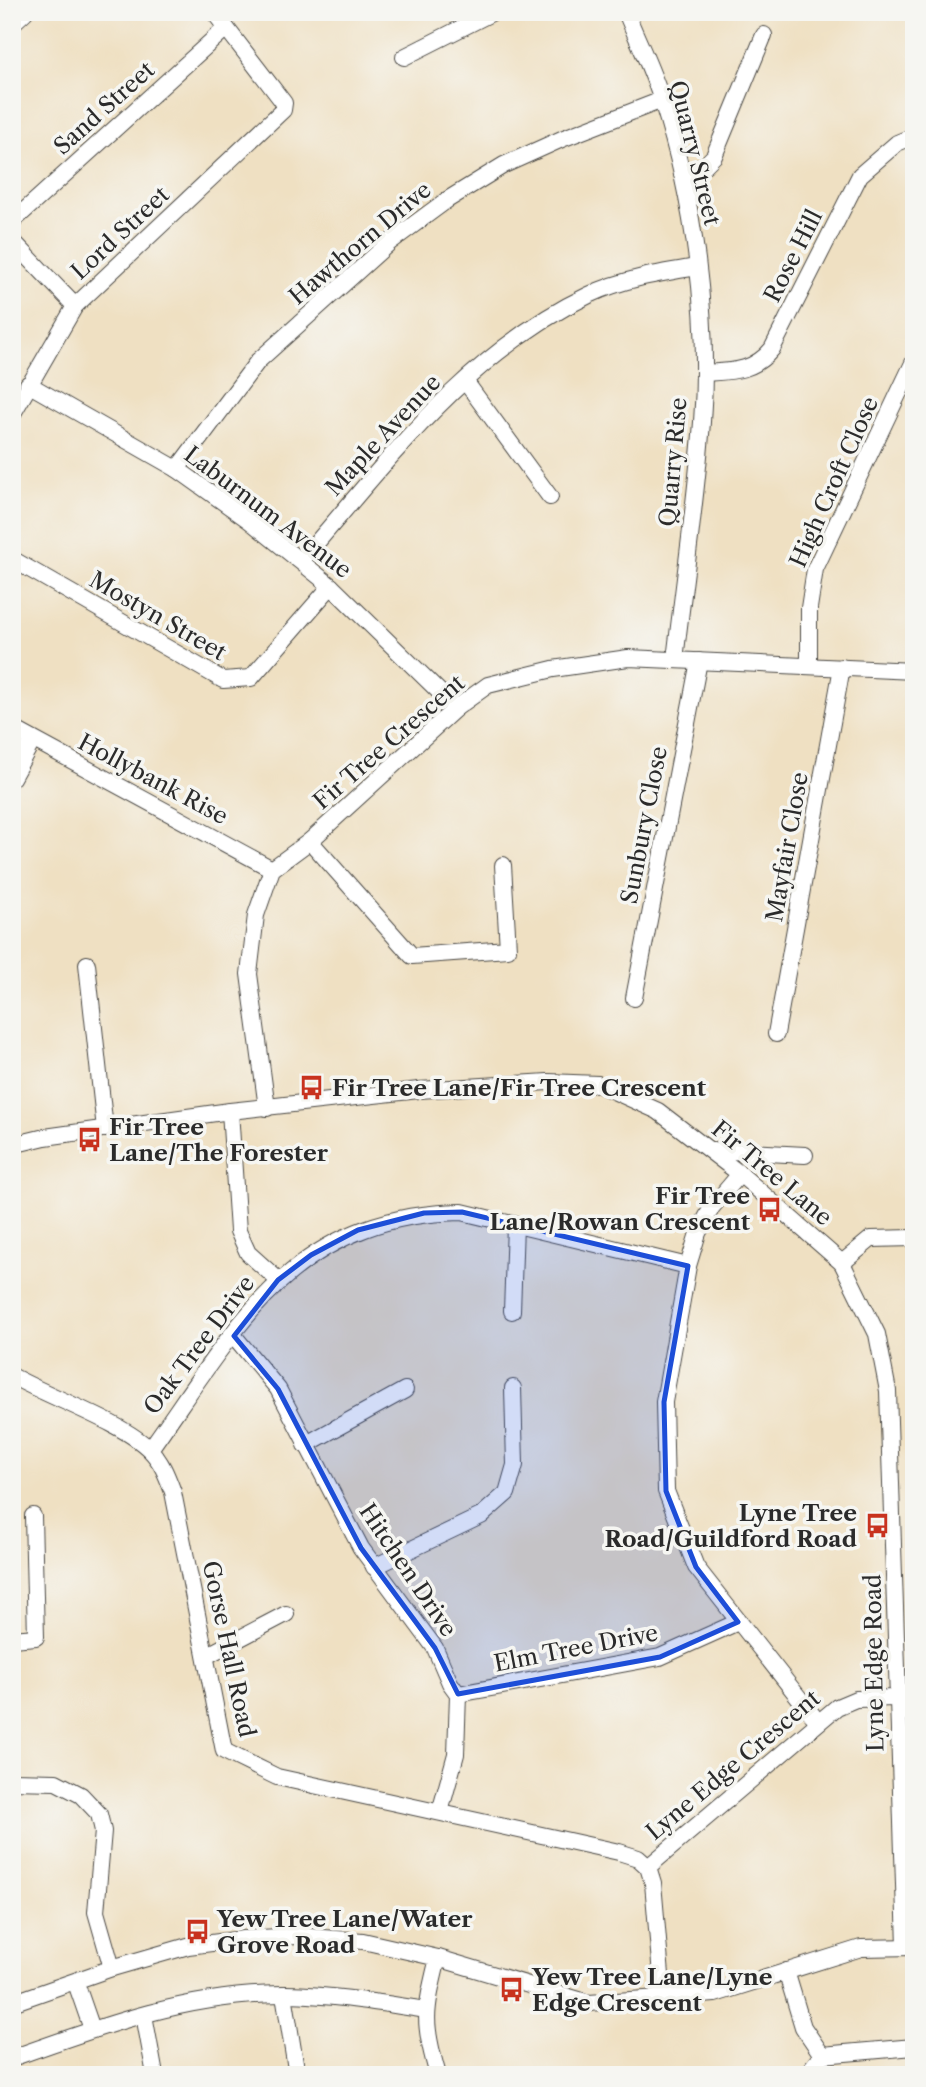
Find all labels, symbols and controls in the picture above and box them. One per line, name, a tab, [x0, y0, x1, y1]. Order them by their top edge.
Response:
street label: Sand Street	[48, 56, 160, 160]
street label: Quarry Street	[663, 78, 727, 228]
street label: Hawthorn Drive	[283, 175, 437, 311]
street label: Lord Street	[65, 181, 175, 285]
street label: Rose Hill	[758, 205, 828, 307]
street label: Maple Avenue	[320, 368, 446, 502]
street label: High Croft Close	[784, 392, 884, 572]
street label: Quarry Rise	[653, 396, 693, 528]
street label: Laburnum Avenue	[179, 440, 357, 584]
street label: Mostyn Street	[85, 566, 231, 666]
street label: Fir Tree Crescent	[308, 669, 470, 815]
street label: Hollybank Rise	[73, 728, 233, 830]
street label: Sunbury Close	[615, 744, 673, 906]
street label: Mayfair Close	[760, 770, 814, 924]
bus stop icon: Fir Tree Lane/Fir Tree Crescent	[298, 1074, 326, 1102]
place label: Fir Tree Lane/Fir Tree Crescent	[332, 1074, 707, 1102]
place label: Fir Tree Lane/The Forester	[109, 1113, 329, 1167]
street label: Fir Tree Lane	[706, 1115, 838, 1231]
bus stop icon: Fir Tree Lane/The Forester	[75, 1126, 103, 1154]
place label: Fir Tree Lane/Rowan Crescent	[490, 1182, 751, 1236]
bus stop icon: Fir Tree Lane/Rowan Crescent	[756, 1195, 784, 1223]
street label: Oak Tree Drive	[138, 1270, 260, 1420]
street label: Hitchen Drive	[353, 1498, 463, 1642]
place label: Lyne Tree Road/Guildford Road	[604, 1499, 858, 1553]
bus stop icon: Lyne Tree Road/Guildford Road	[863, 1512, 891, 1540]
street label: Gorse Hall Road	[197, 1558, 261, 1740]
street label: Lyne Edge Road	[858, 1574, 890, 1752]
street label: Elm Tree Drive	[492, 1618, 660, 1678]
street label: Lyne Edge Crescent	[640, 1684, 826, 1846]
place label: Yew Tree Lane/Water Grove Road	[216, 1905, 473, 1959]
bus stop icon: Yew Tree Lane/Water Grove Road	[183, 1918, 211, 1946]
place label: Yew Tree Lane/Lyne Edge Crescent	[531, 1963, 773, 2017]
bus stop icon: Yew Tree Lane/Lyne Edge Crescent	[498, 1976, 526, 2004]

